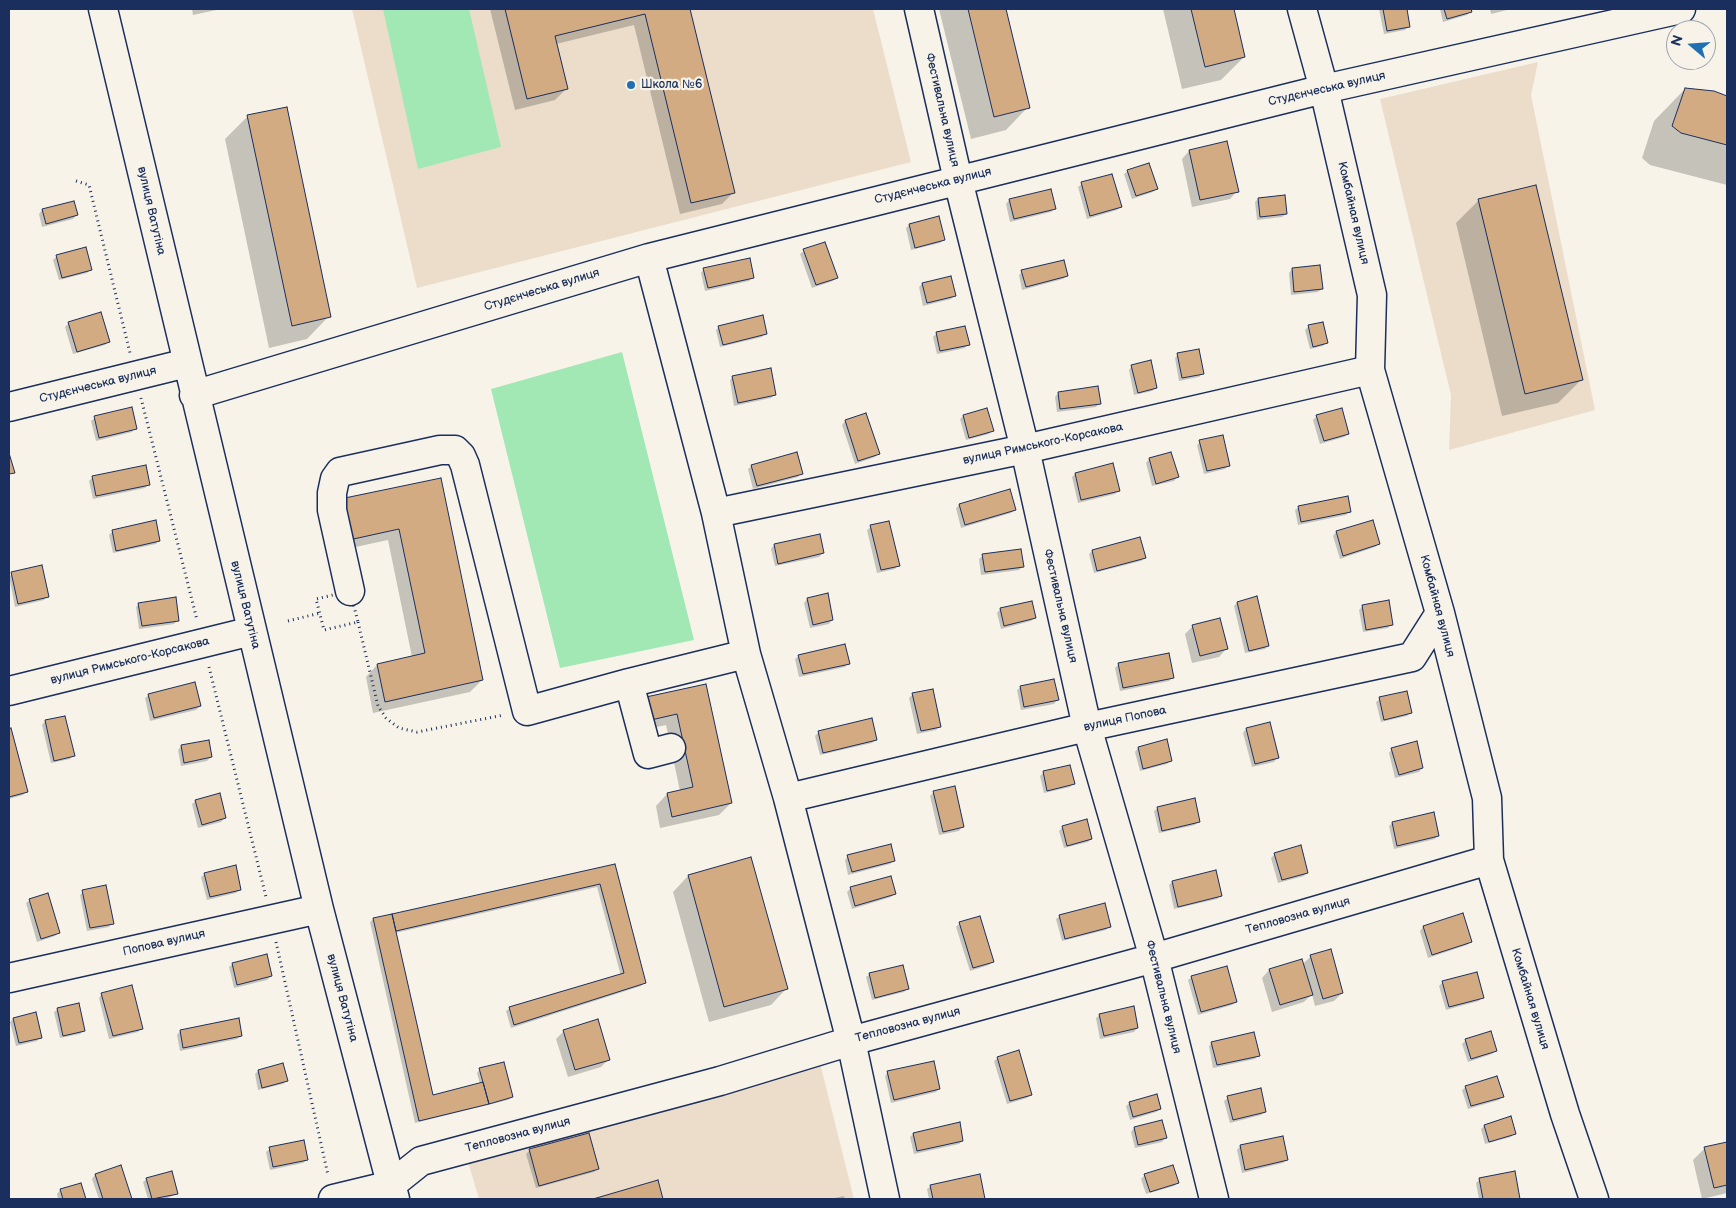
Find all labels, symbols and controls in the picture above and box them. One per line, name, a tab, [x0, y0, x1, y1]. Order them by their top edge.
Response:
north arrow	[1666, 20, 1716, 70]
text: N	[1667, 33, 1687, 48]
street label: Фестивальна вулиця	[922, 52, 962, 168]
street label: Студєнчеська вулиця	[1267, 69, 1387, 109]
place label: Школа №6	[641, 78, 702, 92]
marker: Школа №6	[625, 79, 637, 91]
street label: Комбайная вулиця	[1334, 160, 1372, 266]
street label: вулиця Ватутіна	[134, 165, 168, 257]
street label: Студєнчеська вулиця	[873, 165, 993, 207]
street label: Студєнчеська вулиця	[483, 266, 601, 314]
street label: Студєнчеська вулиця	[38, 364, 158, 406]
street label: вулиця Римського-Корсакова	[962, 420, 1124, 468]
street label: Фестивальна вулиця	[1040, 548, 1080, 664]
street label: Комбайная вулиця	[1416, 553, 1458, 659]
street label: вулиця Ватутіна	[227, 559, 263, 651]
street label: вулиця Римського-Корсакова	[49, 634, 211, 688]
street label: вулиця Попова	[1082, 703, 1168, 735]
street label: Тепловозна вулиця	[1244, 894, 1352, 938]
street label: Попова вулиця	[121, 927, 207, 959]
street label: Фестивальна вулиця	[1142, 939, 1184, 1055]
street label: Комбайная вулиця	[1508, 947, 1552, 1051]
street label: вулиця Ватутіна	[323, 952, 361, 1044]
street label: Тепловозна вулиця	[854, 1004, 962, 1046]
street label: Тепловозна вулиця	[464, 1114, 572, 1156]

